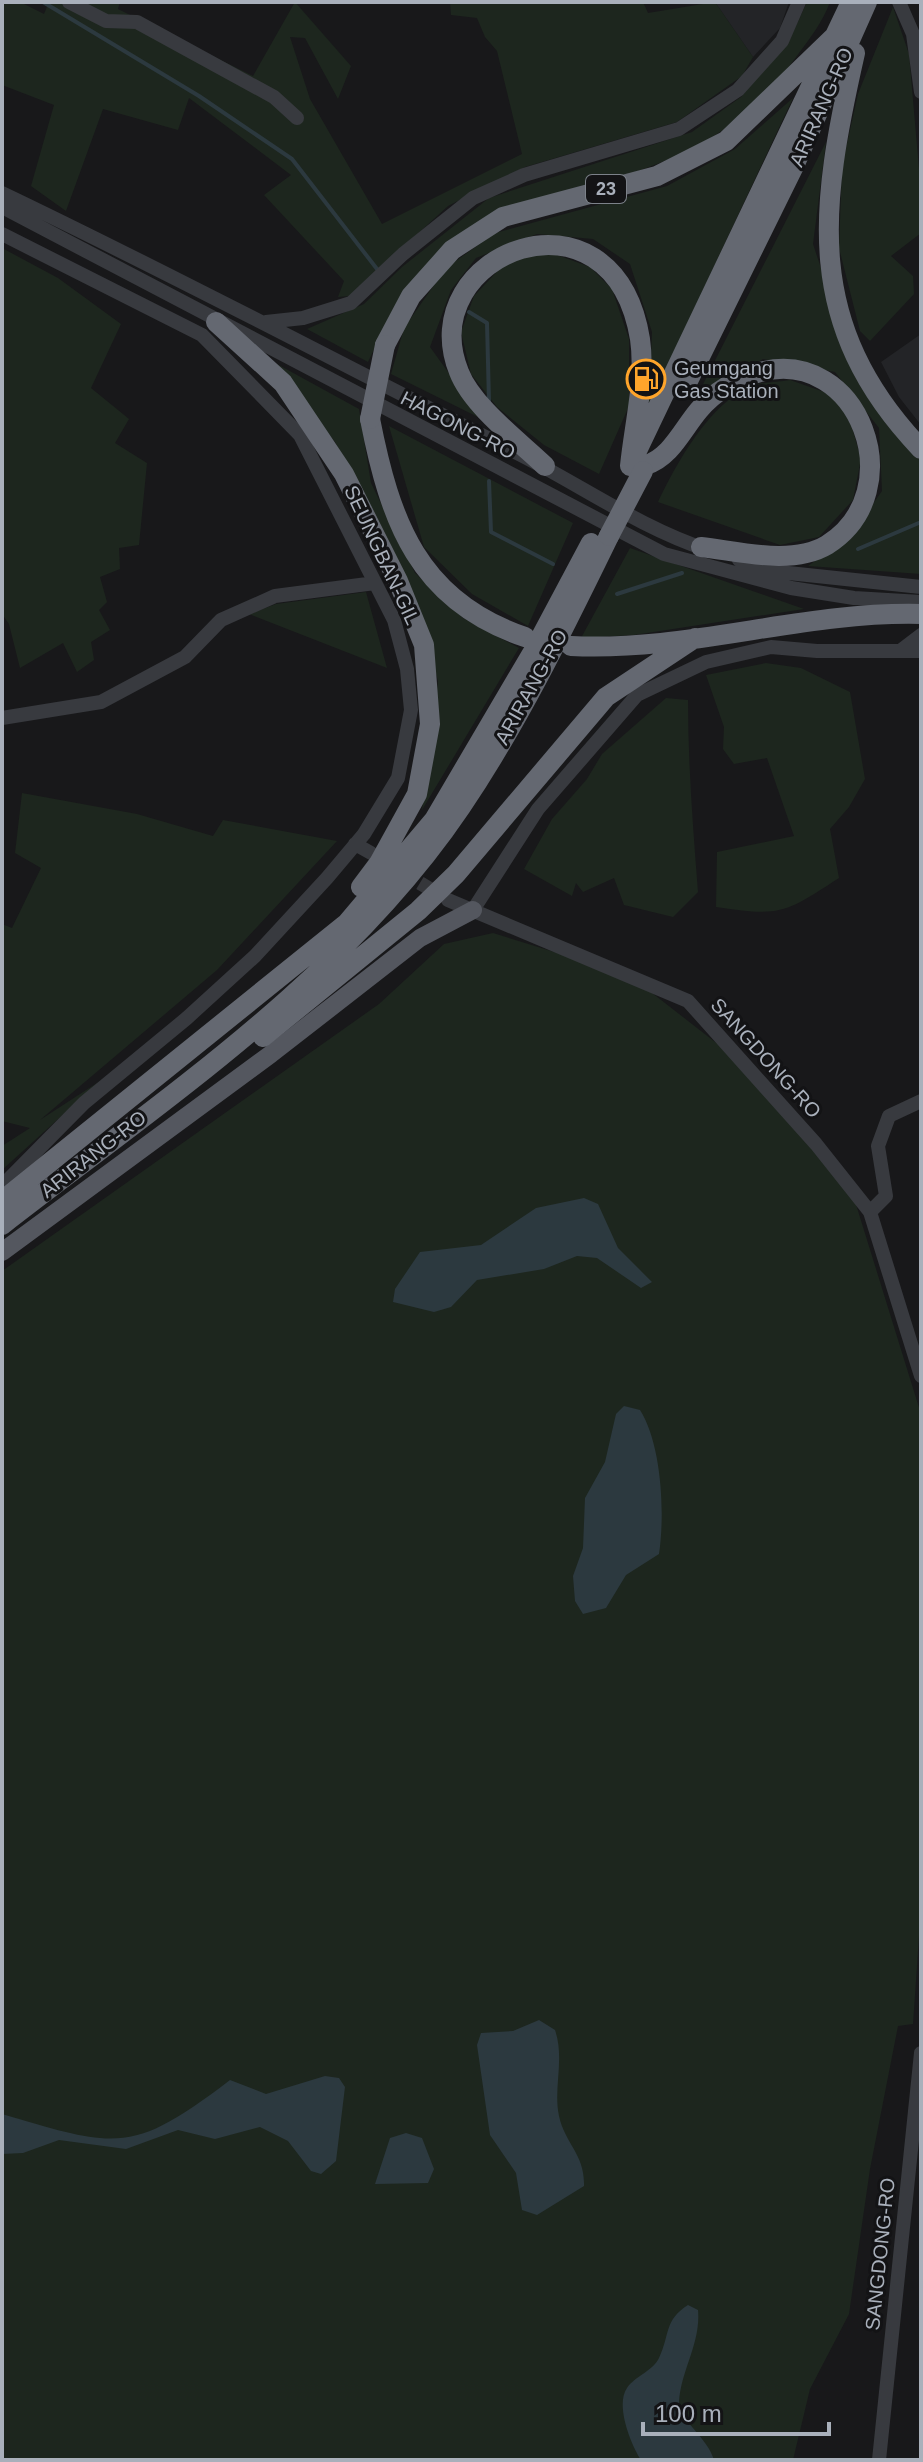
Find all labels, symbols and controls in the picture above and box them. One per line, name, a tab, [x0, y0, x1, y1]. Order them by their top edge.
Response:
street label: ARIRANG-RO	[785, 44, 857, 170]
road number: 23	[586, 175, 626, 203]
place label: Geumgang Gas Station	[674, 357, 779, 402]
fuel station icon: Geumgang Gas Station	[625, 358, 667, 400]
street label: HAGONG-RO	[397, 387, 519, 463]
street label: SEUNGBAN-GIL	[340, 482, 424, 628]
street label: ARIRANG-RO	[490, 626, 572, 748]
street label: SANGDONG-RO	[707, 994, 825, 1122]
street label: ARIRANG-RO	[36, 1106, 150, 1202]
street label: SANGDONG-RO	[861, 2177, 899, 2331]
scale bar	[643, 2386, 829, 2436]
text: 100 m	[655, 2400, 722, 2427]

